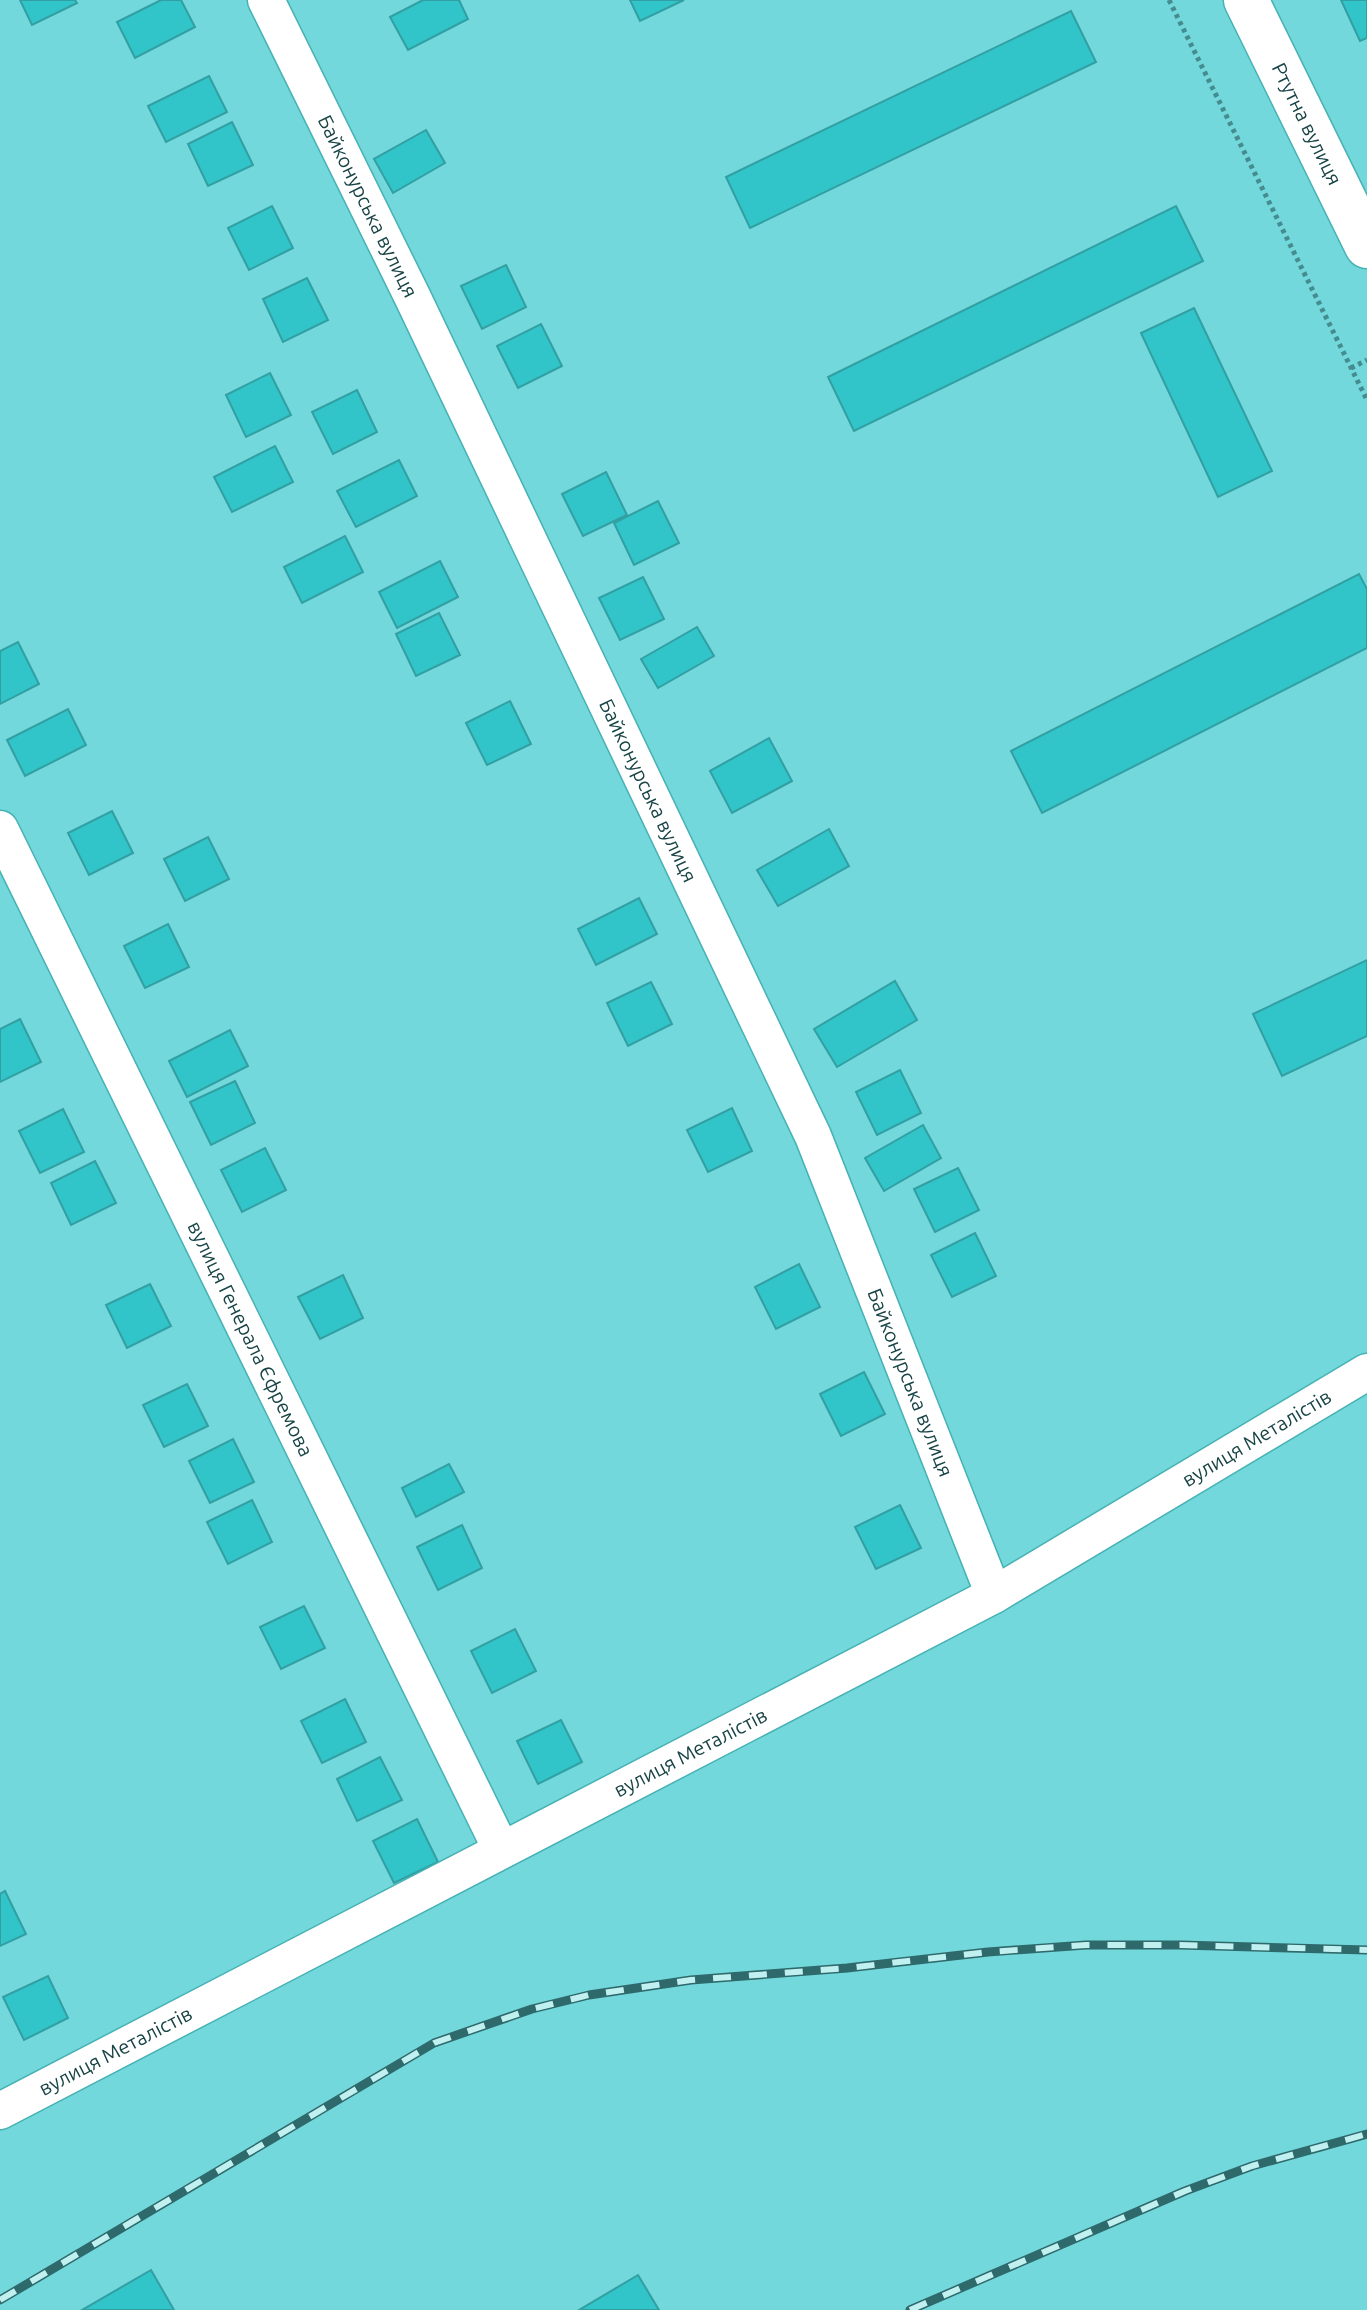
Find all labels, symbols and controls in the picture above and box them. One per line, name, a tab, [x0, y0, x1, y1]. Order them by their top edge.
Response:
street label: Ртутна вулиця	[1268, 59, 1347, 188]
street label: Байконурська вулиця	[314, 111, 423, 301]
street label: Байконурська вулиця	[595, 695, 702, 886]
street label: вулиця Генерала Єфремова	[183, 1217, 318, 1460]
street label: Байконурська вулиця	[863, 1285, 958, 1480]
street label: вулиця Металістів	[1178, 1384, 1335, 1491]
street label: вулиця Металістів	[610, 1703, 771, 1801]
street label: вулиця Металістів	[35, 2001, 196, 2100]

